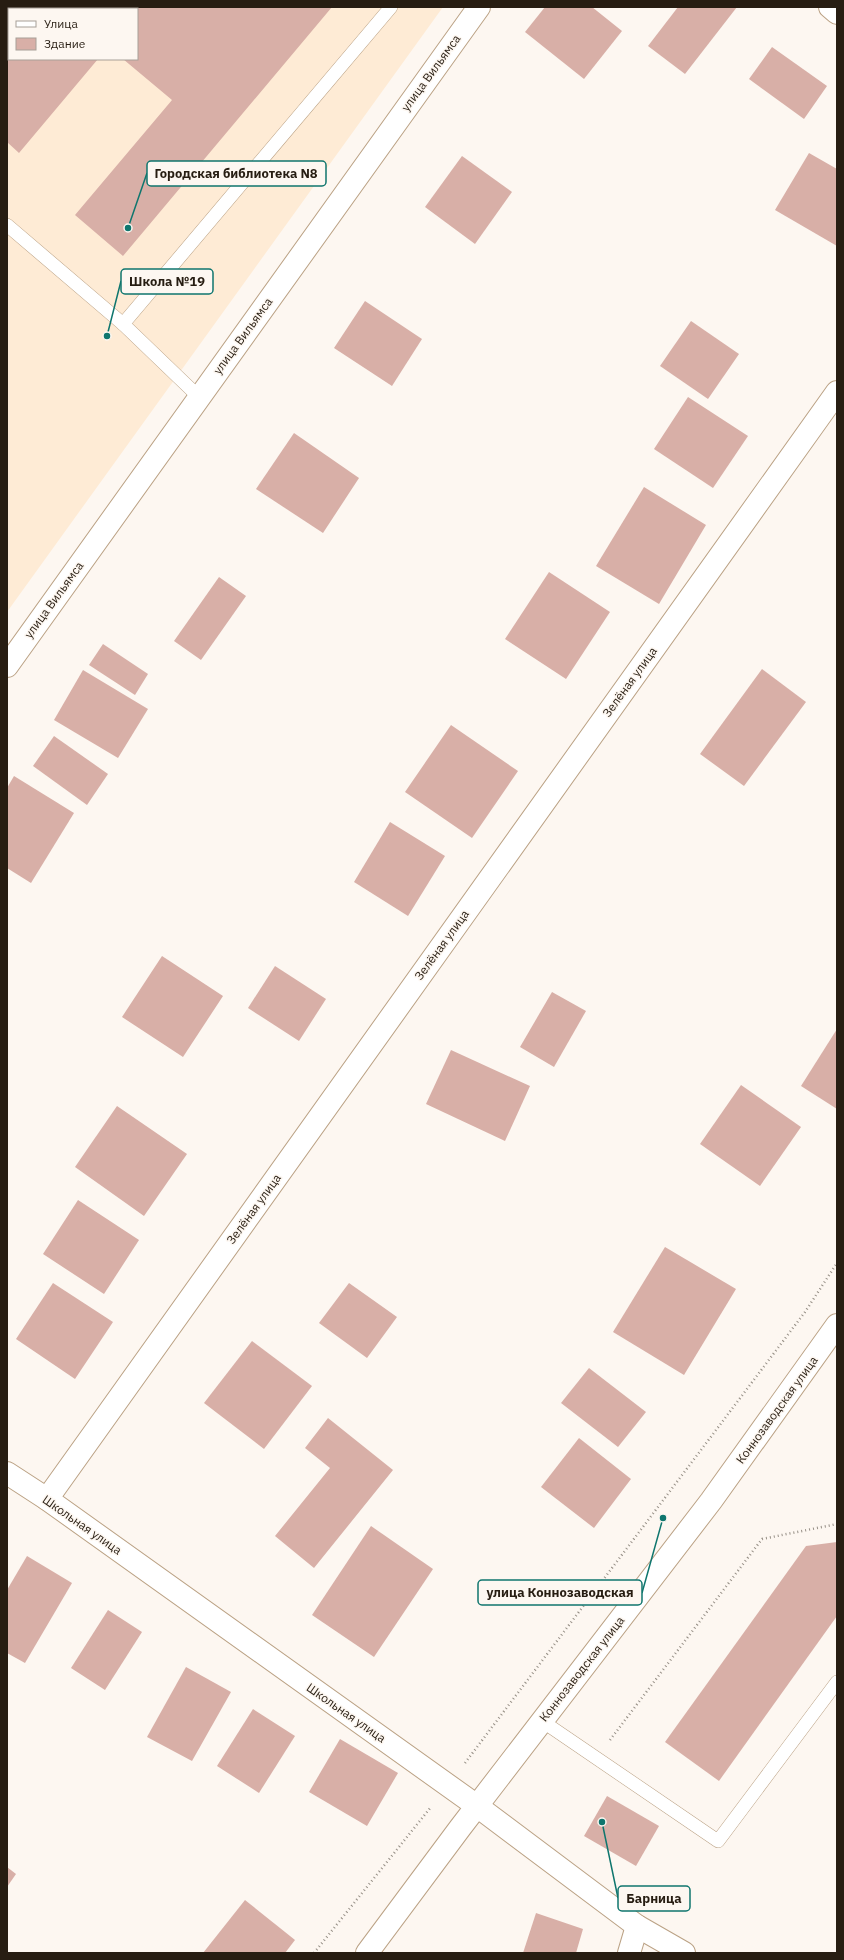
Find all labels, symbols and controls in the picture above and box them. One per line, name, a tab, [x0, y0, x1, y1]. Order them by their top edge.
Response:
legend	[8, 8, 138, 60]
text: Улица	[44, 16, 78, 31]
street label: улица Вильямса	[398, 31, 464, 114]
text: Здание	[44, 36, 86, 51]
callout: Городская библиотека N8	[147, 161, 326, 186]
text: Городская библиотека N8	[154, 165, 318, 182]
callout: Школа №19	[121, 269, 213, 294]
text: Школа №19	[129, 273, 205, 290]
street label: улица Вильямса	[210, 294, 276, 377]
street label: улица Вильямса	[21, 558, 87, 641]
street label: Зелёная улица	[599, 643, 660, 720]
street label: Зелёная улица	[411, 906, 472, 983]
street label: Зелёная улица	[223, 1170, 284, 1247]
street label: Коннозаводская улица	[732, 1352, 821, 1466]
street label: Школьная улица	[40, 1492, 125, 1558]
callout: улица Коннозаводская	[478, 1580, 642, 1605]
text: улица Коннозаводская	[486, 1584, 634, 1601]
street label: Коннозаводская улица	[536, 1613, 628, 1724]
street label: Школьная улица	[304, 1680, 389, 1746]
callout: Барница	[618, 1886, 690, 1911]
text: Барница	[626, 1890, 682, 1907]

